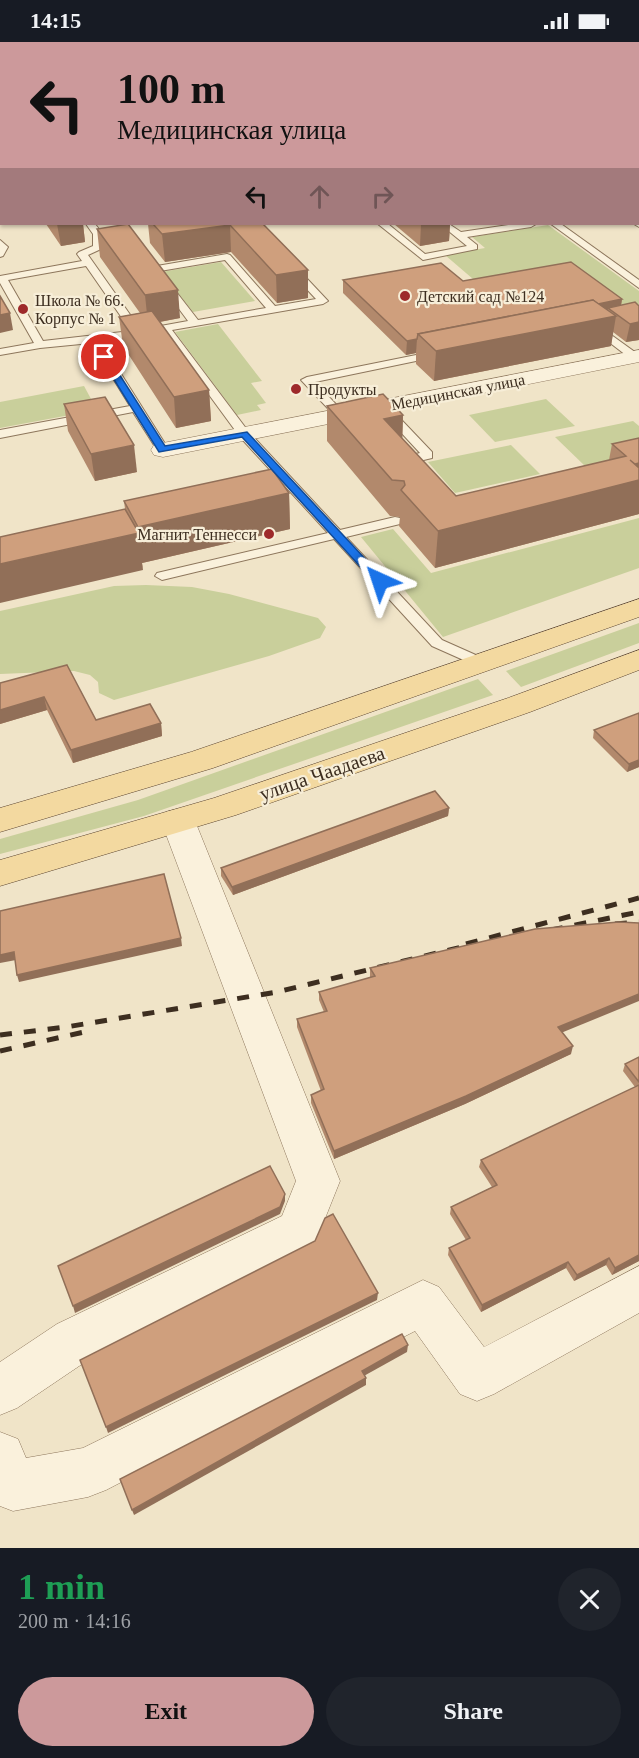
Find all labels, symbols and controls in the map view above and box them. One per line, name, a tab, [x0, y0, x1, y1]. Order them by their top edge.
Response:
text: 14:15	[30, 8, 81, 33]
icon: left	[18, 66, 96, 144]
text: 100 m	[117, 66, 226, 112]
text: Медицинская улица	[117, 115, 346, 145]
icon: left	[240, 180, 273, 213]
icon: ahead	[303, 180, 336, 213]
icon: right	[366, 180, 399, 213]
place label: Детский сад №124	[417, 288, 544, 306]
marker: Детский сад №124	[398, 289, 412, 303]
place label: Школа № 66. Корпус № 1	[35, 292, 124, 328]
marker: Школа № 66. Корпус № 1	[16, 302, 30, 316]
pin	[78, 331, 129, 382]
icon: arrive	[87, 340, 120, 373]
street label: Медицинская улица	[390, 371, 527, 414]
place label: Продукты	[308, 381, 377, 399]
marker: Продукты	[289, 382, 303, 396]
place label: Магнит Теннесси	[137, 526, 257, 543]
marker: Магнит Теннесси	[262, 527, 276, 541]
position arrow	[348, 549, 412, 613]
street label: улица Чаадаева	[256, 741, 388, 806]
text: 1 min	[18, 1567, 105, 1607]
button: close	[558, 1568, 621, 1631]
text: 200 m · 14:16	[18, 1610, 131, 1632]
button: Exit	[18, 1677, 314, 1746]
button: Share	[326, 1677, 621, 1746]

